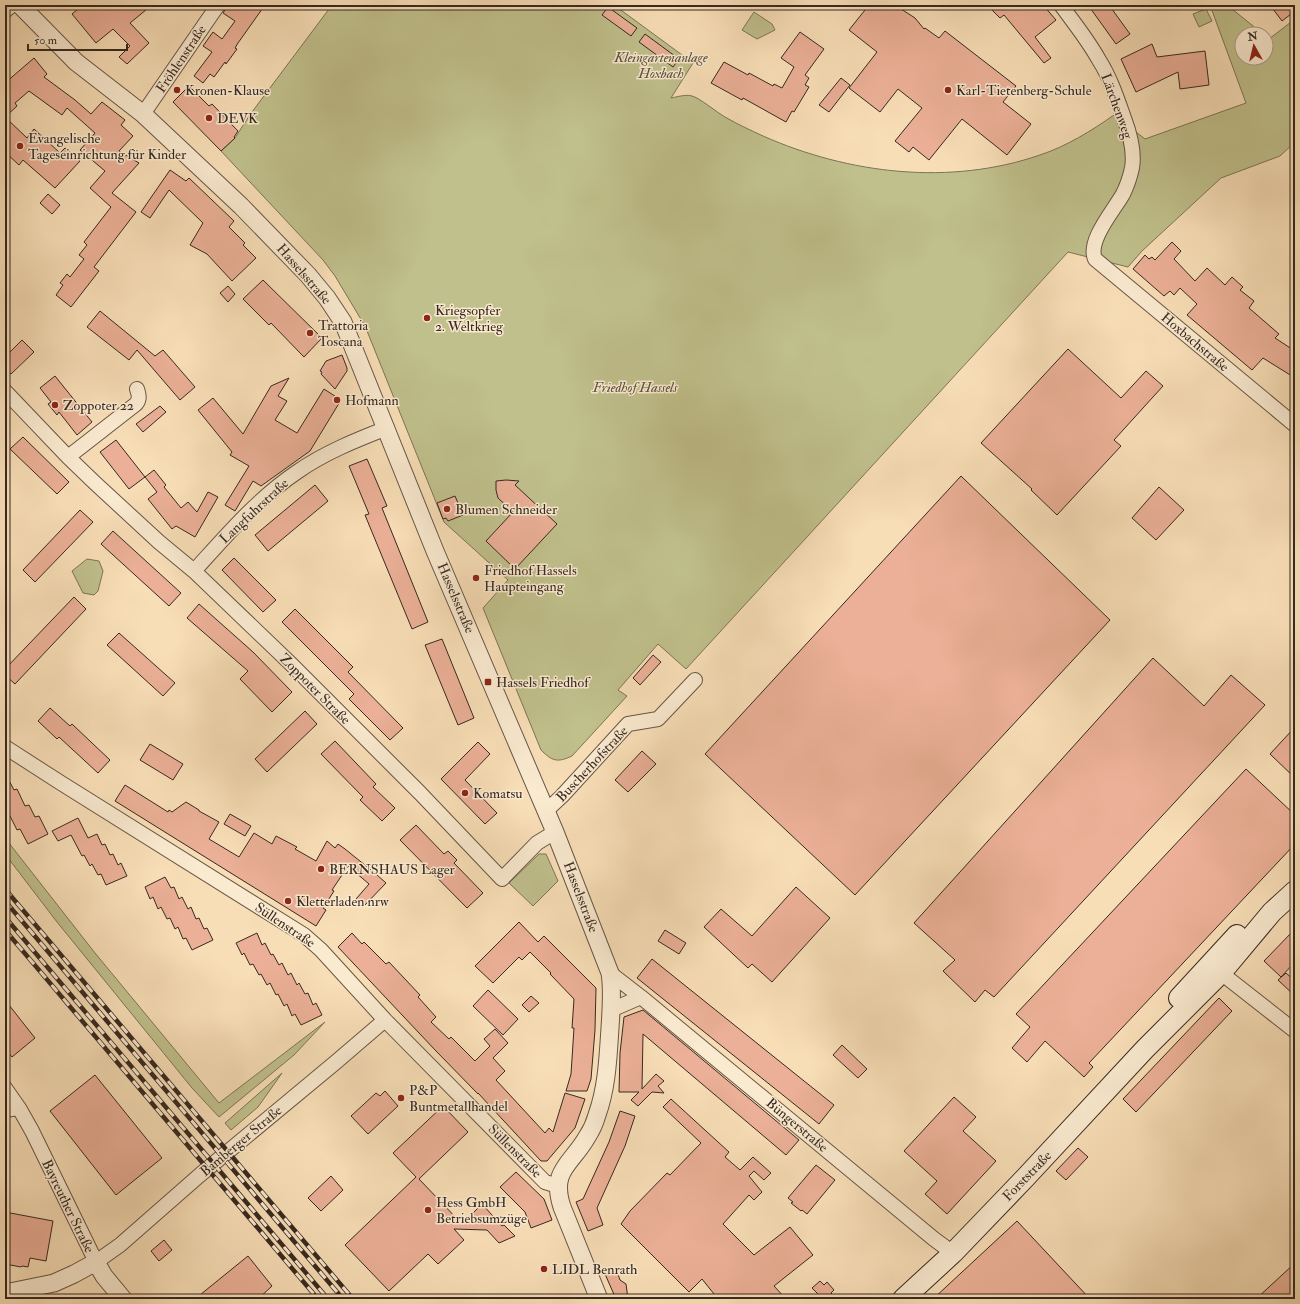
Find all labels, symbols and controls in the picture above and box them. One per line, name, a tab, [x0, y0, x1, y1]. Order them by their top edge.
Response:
street label: Fröhlenstraße	[152, 22, 210, 96]
scale bar	[28, 26, 127, 52]
north arrow	[1234, 26, 1274, 66]
text: N	[1246, 29, 1260, 44]
text: 50 m	[34, 33, 58, 48]
park label: Kleingartenanlage Hoxbach	[613, 49, 708, 82]
street label: Lärchenweg	[1097, 71, 1137, 142]
place label: Kronen-Klause	[185, 82, 270, 99]
place label: Karl-Tietenberg-Schule	[956, 82, 1092, 99]
marker: Kronen-Klause	[172, 85, 182, 95]
marker: Karl-Tietenberg-Schule	[943, 85, 953, 95]
place label: DEVK	[217, 110, 258, 127]
marker: DEVK	[204, 113, 214, 123]
place label: Evangelische Tageseinrichtung für Kinder	[28, 130, 187, 163]
marker: Evangelische Tageseinrichtung für Kinder	[15, 141, 25, 151]
street label: Hasselsstraße	[273, 240, 335, 308]
place label: Kriegsopfer 2. Weltkrieg	[435, 302, 504, 335]
street label: Hoxbachstraße	[1158, 309, 1233, 375]
marker: Kriegsopfer 2. Weltkrieg	[422, 313, 432, 323]
place label: Trattoria Toscana	[318, 317, 369, 350]
marker: Trattoria Toscana	[305, 328, 315, 338]
park label: Friedhof Hassels	[592, 379, 678, 396]
place label: Hofmann	[345, 392, 399, 409]
marker: Hofmann	[332, 395, 342, 405]
place label: Zoppoter 22	[63, 397, 134, 415]
marker: Zoppoter 22	[50, 400, 60, 410]
street label: Langfuhrstraße	[216, 475, 292, 547]
place label: Blumen Schneider	[455, 501, 558, 518]
marker: Blumen Schneider	[442, 504, 452, 514]
street label: Hasselsstraße	[434, 560, 478, 636]
place label: Friedhof Hassels Haupteingang	[484, 562, 577, 596]
marker: Friedhof Hassels Haupteingang	[471, 573, 481, 583]
street label: Zoppoter Straße	[275, 650, 354, 729]
place label: Hassels Friedhof	[496, 674, 591, 691]
marker: Hassels Friedhof	[483, 677, 493, 687]
street label: Buscherhofstraße	[553, 722, 632, 805]
place label: Komatsu	[473, 785, 523, 802]
marker: Komatsu	[460, 788, 470, 798]
street label: Hasselsstraße	[560, 859, 602, 935]
place label: BERNSHAUS Lager	[329, 861, 456, 878]
marker: BERNSHAUS Lager	[316, 864, 326, 874]
place label: Kletterladen nrw	[296, 893, 389, 910]
marker: Kletterladen nrw	[283, 896, 293, 906]
street label: Süllenstraße	[252, 899, 318, 951]
place label: P&P Buntmetallhandel	[409, 1082, 508, 1115]
marker: P&P Buntmetallhandel	[396, 1093, 406, 1103]
street label: Büngerstraße	[763, 1094, 831, 1156]
street label: Bamberger Straße	[197, 1102, 285, 1180]
street label: Süllenstraße	[485, 1121, 545, 1181]
street label: Forststraße	[999, 1147, 1055, 1205]
street label: Bayreuther Straße	[37, 1157, 98, 1256]
place label: Hess GmbH Betriebsumzüge	[436, 1194, 527, 1227]
marker: Hess GmbH Betriebsumzüge	[423, 1205, 433, 1215]
place label: LIDL Benrath	[552, 1261, 638, 1278]
marker: LIDL Benrath	[539, 1264, 549, 1274]

